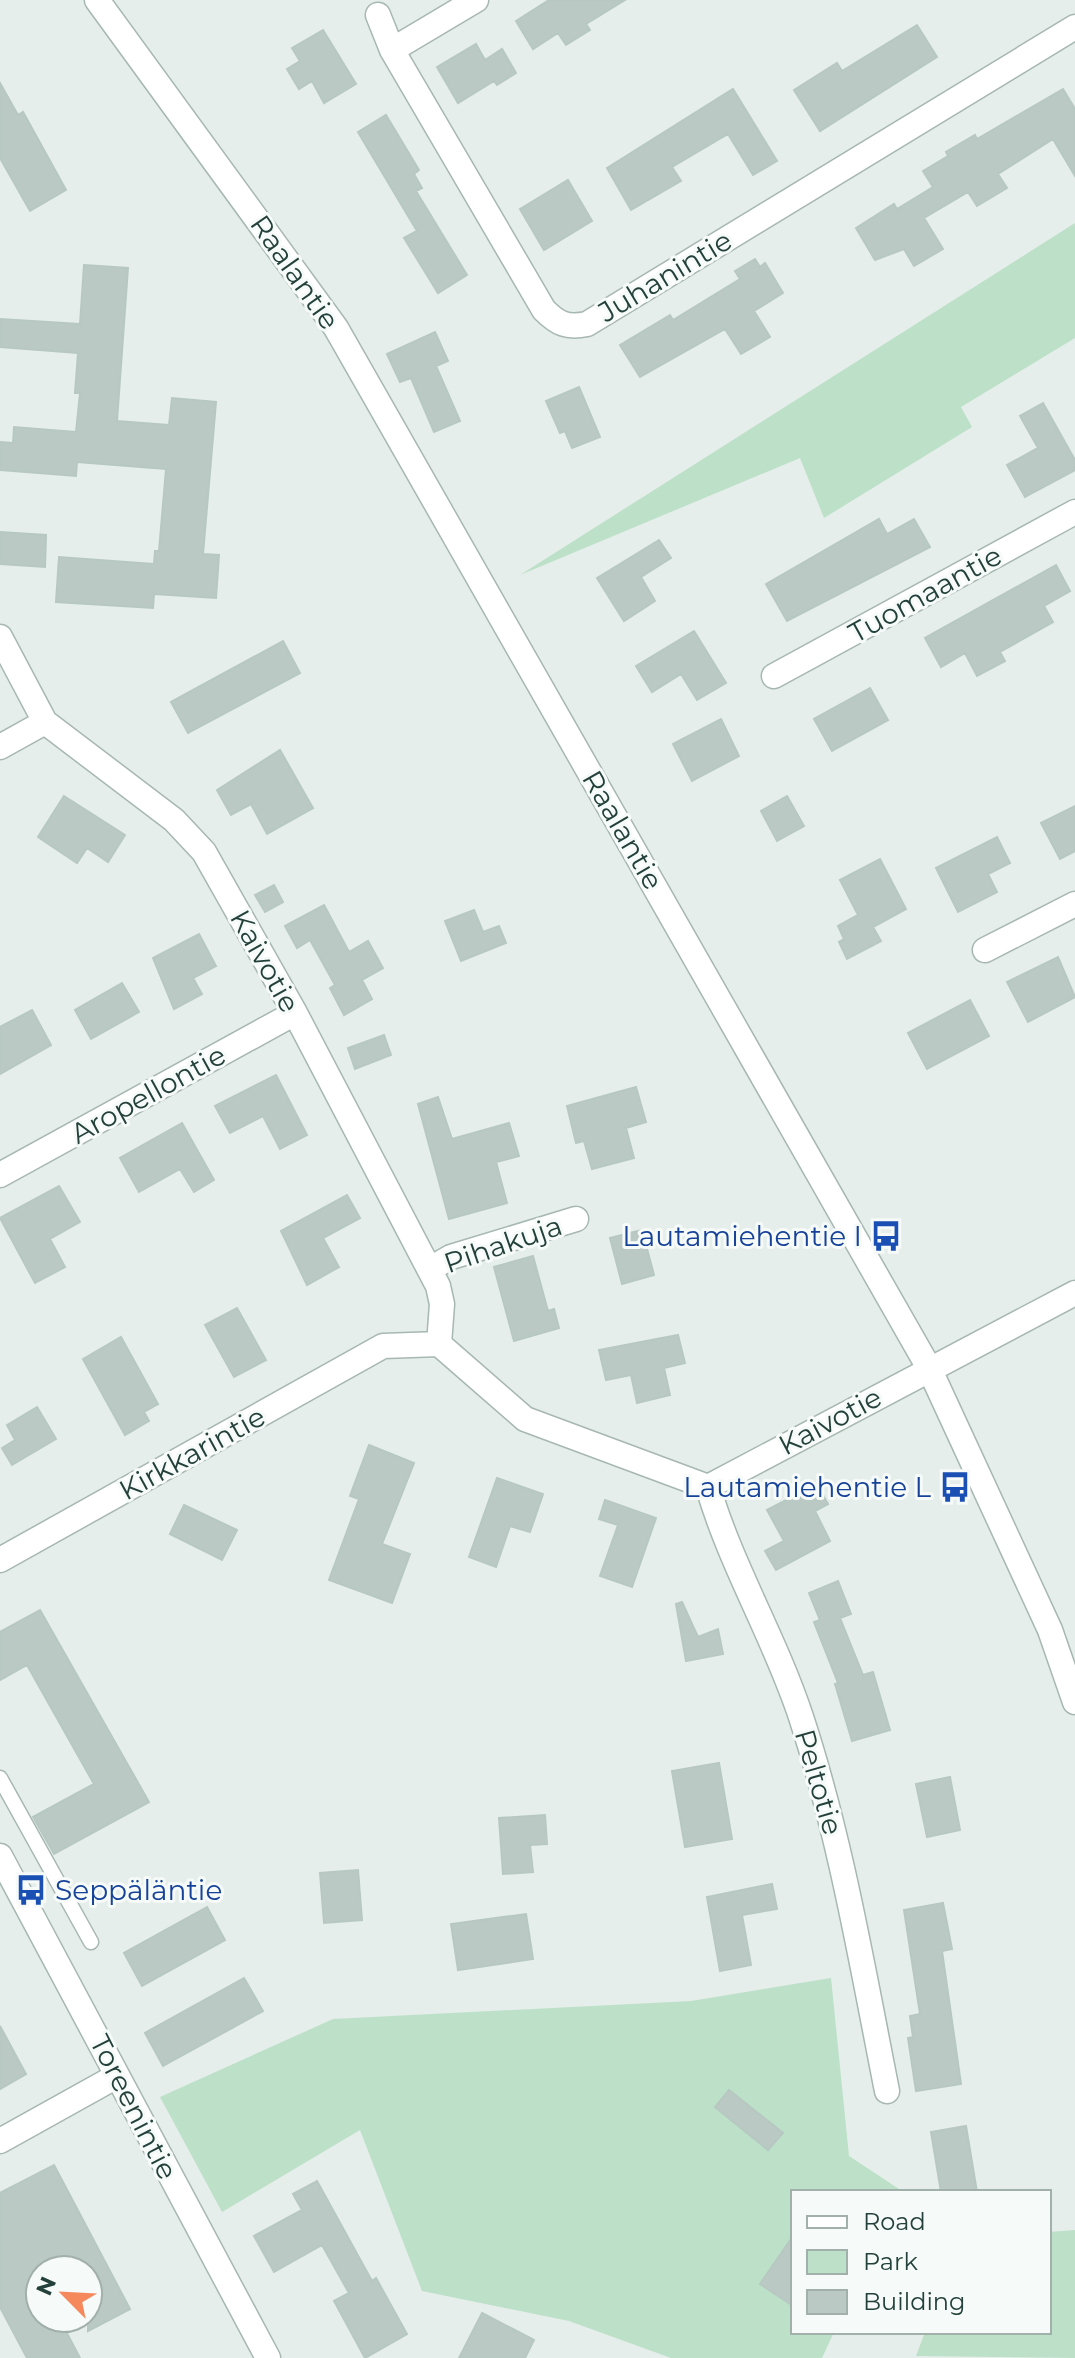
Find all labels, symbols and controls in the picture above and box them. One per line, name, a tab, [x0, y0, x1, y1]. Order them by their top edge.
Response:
street label: Raalantie	[243, 208, 347, 336]
street label: Juhanintie	[591, 223, 738, 330]
street label: Tuomaantie	[843, 538, 1007, 650]
street label: Raalantie	[575, 764, 671, 896]
street label: Kaivotie	[223, 904, 307, 1018]
street label: Aropellontie	[65, 1037, 231, 1151]
street label: Pihakuja	[440, 1208, 566, 1280]
place label: Lautamiehentie I	[622, 1219, 862, 1253]
bus stop icon: Lautamiehentie I	[869, 1219, 903, 1253]
street label: Kaivotie	[773, 1380, 887, 1462]
street label: Kirkkarintie	[113, 1399, 271, 1507]
place label: Lautamiehentie L	[683, 1470, 932, 1504]
bus stop icon: Lautamiehentie L	[938, 1470, 972, 1504]
street label: Peltotie	[788, 1725, 850, 1839]
bus stop icon: Seppäläntie	[14, 1873, 48, 1907]
place label: Seppäläntie	[55, 1873, 222, 1907]
street label: Toreenintie	[83, 2029, 185, 2185]
legend	[791, 2190, 1051, 2334]
text: Road	[863, 2207, 926, 2236]
text: Park	[863, 2247, 918, 2276]
north arrow	[24, 2254, 104, 2334]
text: N	[30, 2272, 62, 2300]
text: Building	[863, 2287, 966, 2316]

